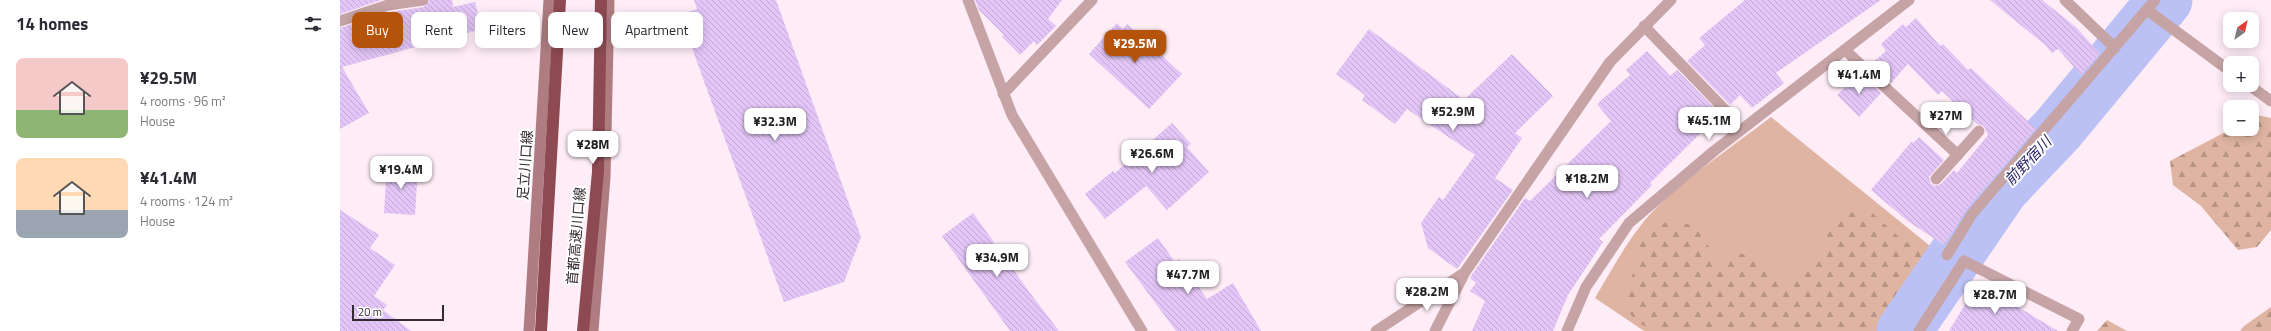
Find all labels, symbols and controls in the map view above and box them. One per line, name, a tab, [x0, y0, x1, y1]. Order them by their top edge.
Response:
text: 14 homes	[16, 11, 88, 37]
chip: Buy	[352, 12, 403, 48]
chip: Rent	[411, 12, 467, 48]
chip: Filters	[475, 12, 540, 48]
chip: New	[548, 12, 603, 48]
chip: Apartment	[611, 12, 703, 48]
north arrow	[2223, 12, 2259, 48]
map controls	[2223, 12, 2259, 136]
icon: filters	[302, 13, 324, 35]
pin: ¥29.5M	[1102, 30, 1168, 64]
text: ¥29.5M	[1113, 33, 1157, 53]
button: +	[2223, 56, 2259, 92]
pin: ¥41.4M	[1826, 61, 1892, 95]
text: ¥41.4M	[1837, 64, 1881, 84]
text: ¥29.5M	[140, 65, 197, 91]
icon: home	[48, 74, 96, 122]
text: 4 rooms · 96 m²	[140, 91, 226, 111]
pin: ¥52.9M	[1420, 98, 1486, 132]
button: −	[2223, 100, 2259, 136]
text: ¥52.9M	[1431, 101, 1475, 121]
pin: ¥27M	[1922, 102, 1970, 136]
text: ¥27M	[1930, 105, 1963, 125]
pin: ¥45.1M	[1676, 107, 1742, 141]
pin: ¥32.3M	[742, 108, 808, 142]
text: ¥45.1M	[1687, 110, 1731, 130]
text: House	[140, 111, 175, 131]
text: ¥32.3M	[753, 111, 797, 131]
street label: 足立川口線	[512, 129, 537, 201]
water label: 前野宿川	[1999, 129, 2058, 190]
pin: ¥28M	[569, 131, 617, 165]
text: ¥28M	[577, 134, 610, 154]
pin: ¥26.6M	[1119, 140, 1185, 174]
text: ¥26.6M	[1130, 143, 1174, 163]
pin: ¥19.4M	[368, 156, 434, 190]
text: ¥19.4M	[379, 159, 423, 179]
text: ¥41.4M	[140, 165, 197, 191]
pin: ¥18.2M	[1554, 165, 1620, 199]
text: ¥18.2M	[1565, 168, 1609, 188]
icon: home	[48, 174, 96, 222]
street label: 首都高速川口線	[561, 186, 590, 286]
text: 4 rooms · 124 m²	[140, 191, 233, 211]
text: House	[140, 211, 175, 231]
pin: ¥34.9M	[964, 244, 1030, 278]
text: ¥34.9M	[975, 247, 1019, 267]
pin: ¥47.7M	[1155, 261, 1221, 295]
text: ¥47.7M	[1166, 264, 1210, 284]
pin: ¥28.2M	[1394, 278, 1460, 312]
text: ¥28.2M	[1405, 281, 1449, 301]
pin: ¥28.7M	[1962, 281, 2028, 315]
text: ¥28.7M	[1973, 284, 2017, 304]
scale bar	[352, 303, 444, 322]
text: 20 m	[358, 304, 382, 320]

